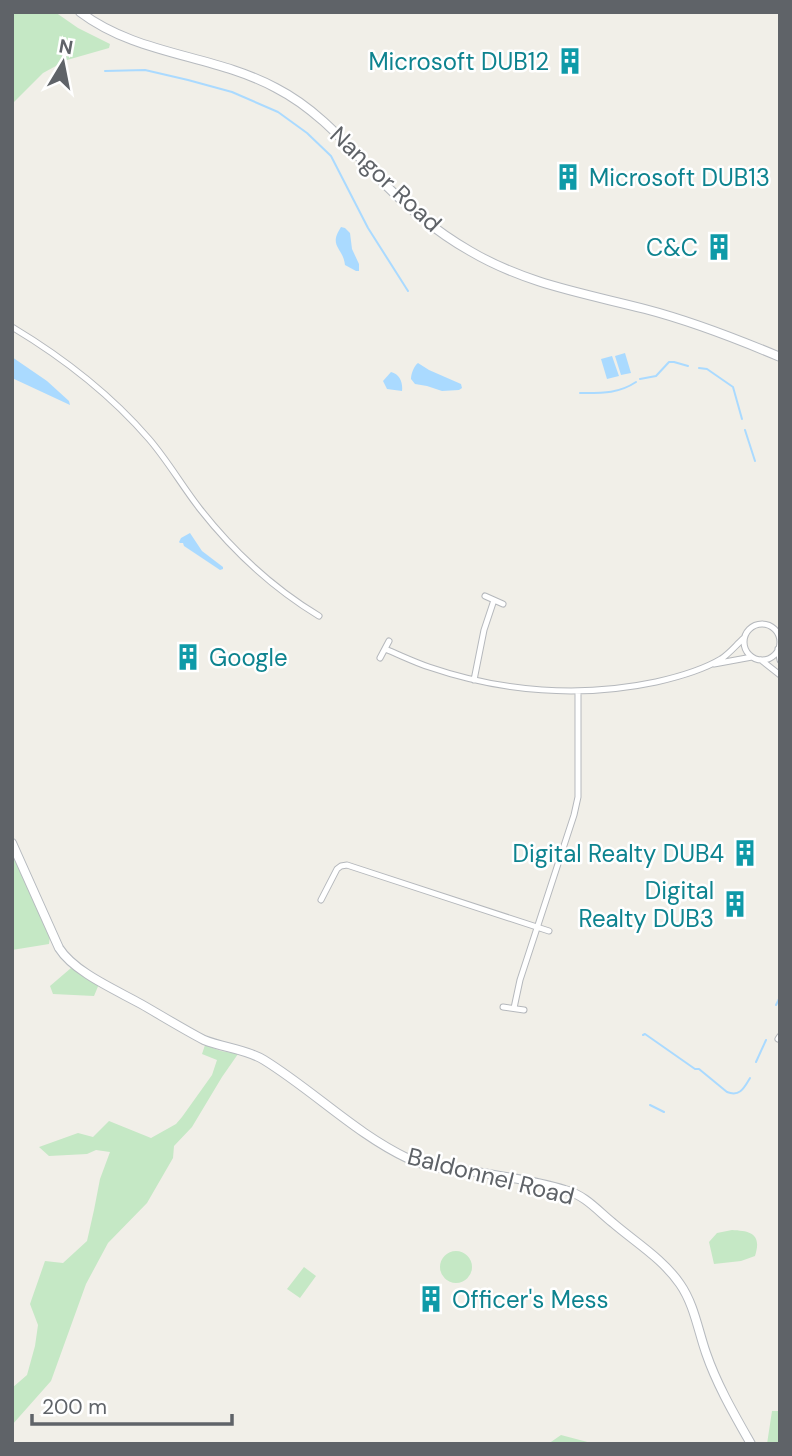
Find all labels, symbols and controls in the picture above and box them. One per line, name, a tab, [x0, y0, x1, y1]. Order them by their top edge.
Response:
north arrow	[28, 28, 98, 98]
text: N	[57, 33, 75, 60]
place label: Microsoft DUB12	[368, 46, 549, 77]
building icon: Microsoft DUB12	[555, 46, 585, 76]
street label: Nangor Road	[324, 119, 448, 239]
building icon: Microsoft DUB13	[553, 162, 583, 192]
place label: Microsoft DUB13	[589, 162, 770, 193]
place label: C&C	[646, 232, 698, 263]
building icon: C&C	[704, 232, 734, 262]
building icon: Google	[173, 642, 203, 672]
place label: Google	[209, 642, 288, 673]
place label: Digital Realty DUB4	[512, 838, 724, 869]
building icon: Digital Realty DUB4	[730, 838, 760, 868]
place label: Digital Realty DUB3	[578, 875, 714, 934]
building icon: Digital Realty DUB3	[720, 889, 750, 919]
street label: Baldonnel Road	[404, 1140, 578, 1212]
building icon: Officer's Mess	[416, 1284, 446, 1314]
place label: Officer's Mess	[452, 1284, 609, 1315]
scale bar	[32, 1382, 231, 1426]
text: 200 m	[42, 1393, 107, 1421]

